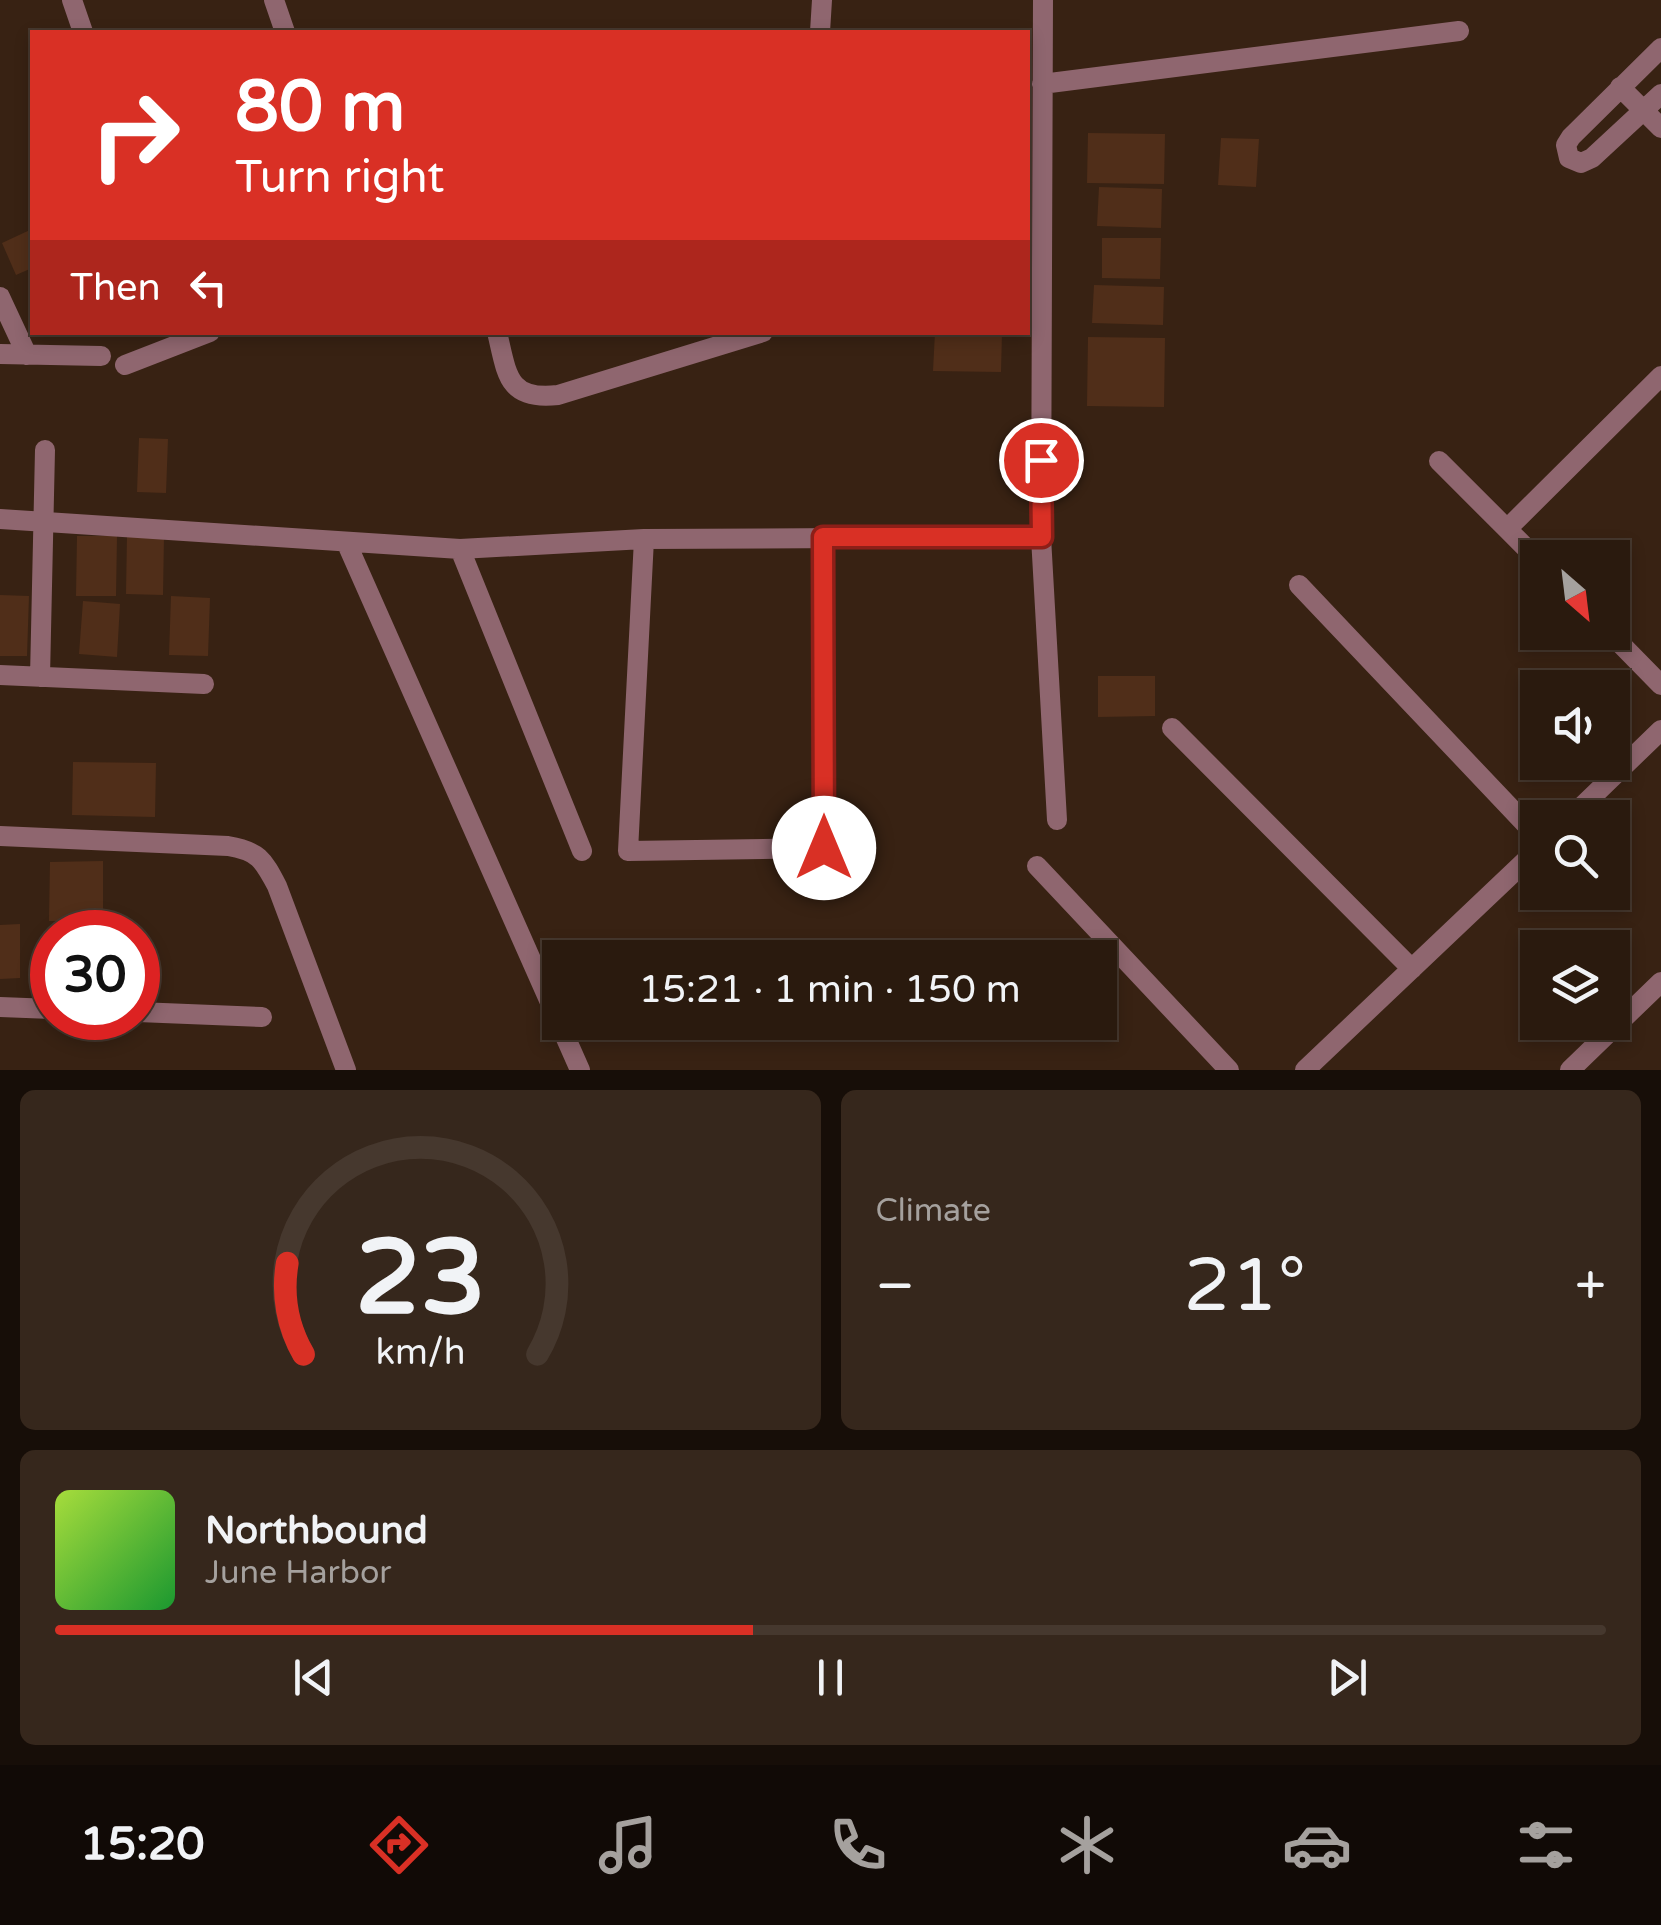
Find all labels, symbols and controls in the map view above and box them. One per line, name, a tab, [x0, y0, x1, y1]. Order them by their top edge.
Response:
text: 80 m	[235, 66, 405, 150]
icon: right	[70, 70, 200, 200]
text: Turn right	[235, 151, 444, 205]
icon: left	[181, 260, 236, 315]
text: Then	[70, 265, 161, 311]
pin	[999, 418, 1084, 503]
icon: arrive	[1014, 433, 1069, 488]
north arrow	[1520, 540, 1630, 650]
map controls	[1520, 540, 1630, 1040]
button: sound	[1520, 670, 1630, 780]
position arrow	[772, 796, 876, 900]
button: search	[1520, 800, 1630, 910]
speed limit sign: 30	[30, 910, 160, 1040]
button: layers	[1520, 930, 1630, 1040]
text: 15:21 · 1 min · 150 m	[638, 967, 1021, 1013]
text: Climate	[876, 1192, 991, 1230]
text: 23	[355, 1217, 486, 1342]
text: 21°	[1184, 1241, 1306, 1331]
text: −	[876, 1254, 915, 1320]
text: +	[1575, 1254, 1606, 1320]
text: km/h	[375, 1331, 465, 1374]
text: Northbound	[205, 1508, 428, 1554]
text: June Harbor	[205, 1554, 392, 1592]
icon: previous	[286, 1650, 341, 1705]
icon: pause	[803, 1650, 858, 1705]
icon: next	[1320, 1650, 1375, 1705]
icon: directions	[364, 1810, 434, 1880]
icon: music	[593, 1810, 663, 1880]
icon: phone	[823, 1810, 893, 1880]
icon: climate	[1052, 1810, 1122, 1880]
icon: car	[1282, 1810, 1352, 1880]
icon: filters	[1511, 1810, 1581, 1880]
text: 15:20	[80, 1818, 204, 1872]

